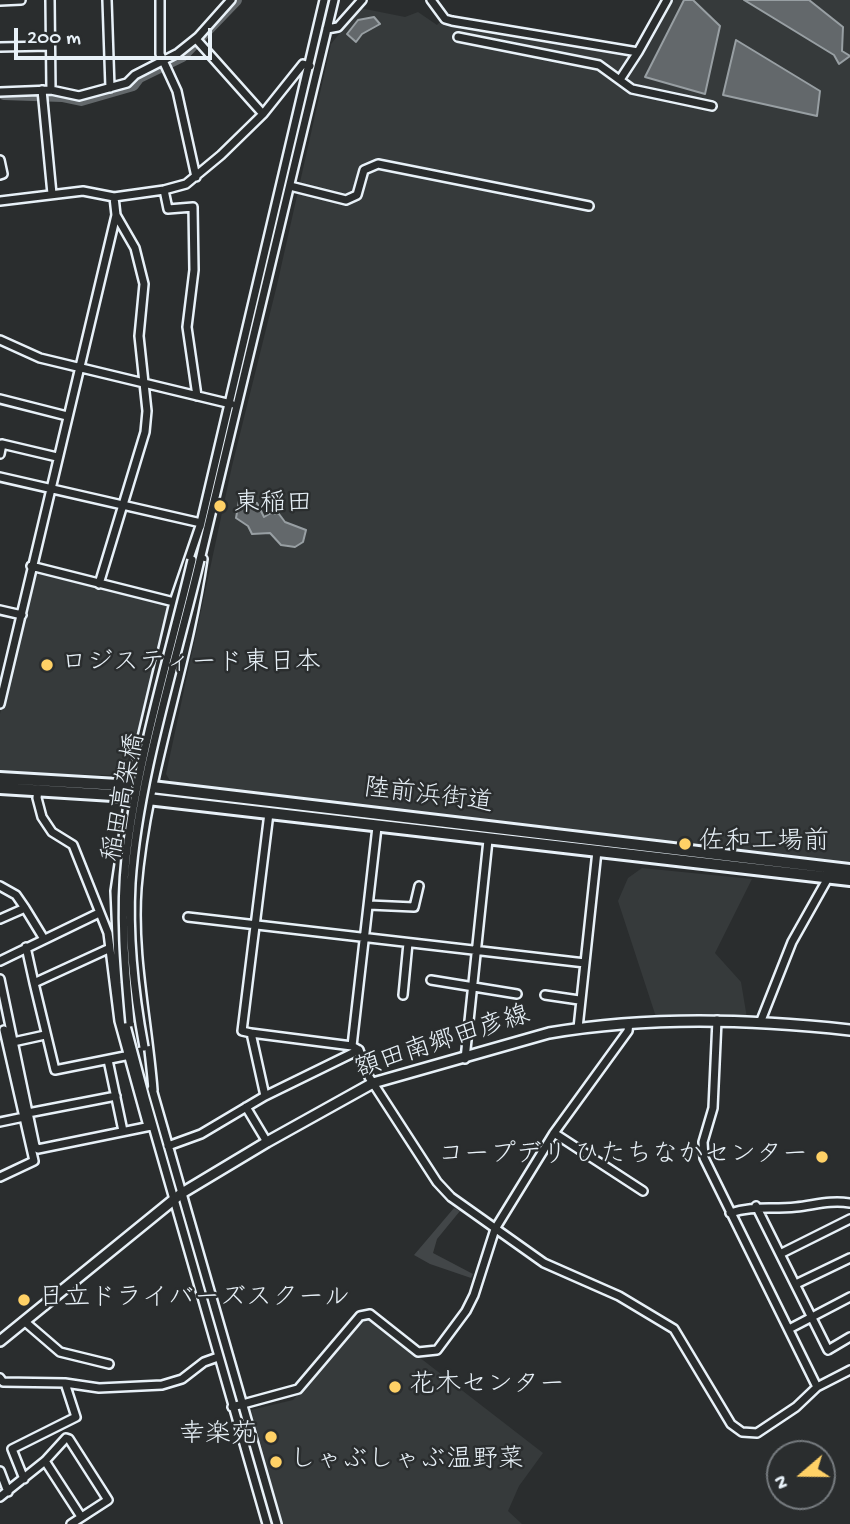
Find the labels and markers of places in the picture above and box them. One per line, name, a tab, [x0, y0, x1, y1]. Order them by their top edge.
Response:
place label: 東稲田	[234, 490, 312, 522]
marker: 東稲田	[212, 498, 228, 514]
place label: ロジスティード東日本	[61, 649, 321, 681]
marker: ロジスティード東日本	[39, 657, 55, 673]
place label: 佐和工場前	[699, 828, 829, 860]
marker: 佐和工場前	[677, 836, 693, 852]
place label: コープデリ ひたちなかセンター	[438, 1141, 808, 1173]
marker: コープデリ ひたちなかセンター	[814, 1149, 830, 1165]
place label: 日立ドライバーズスクール	[38, 1284, 350, 1316]
marker: 日立ドライバーズスクール	[16, 1292, 32, 1308]
place label: 花木センター	[409, 1371, 565, 1403]
marker: 花木センター	[387, 1379, 403, 1395]
place label: 幸楽苑	[179, 1421, 257, 1453]
marker: 幸楽苑	[263, 1429, 279, 1445]
place label: しゃぶしゃぶ温野菜	[290, 1446, 524, 1478]
marker: しゃぶしゃぶ温野菜	[268, 1454, 284, 1470]

